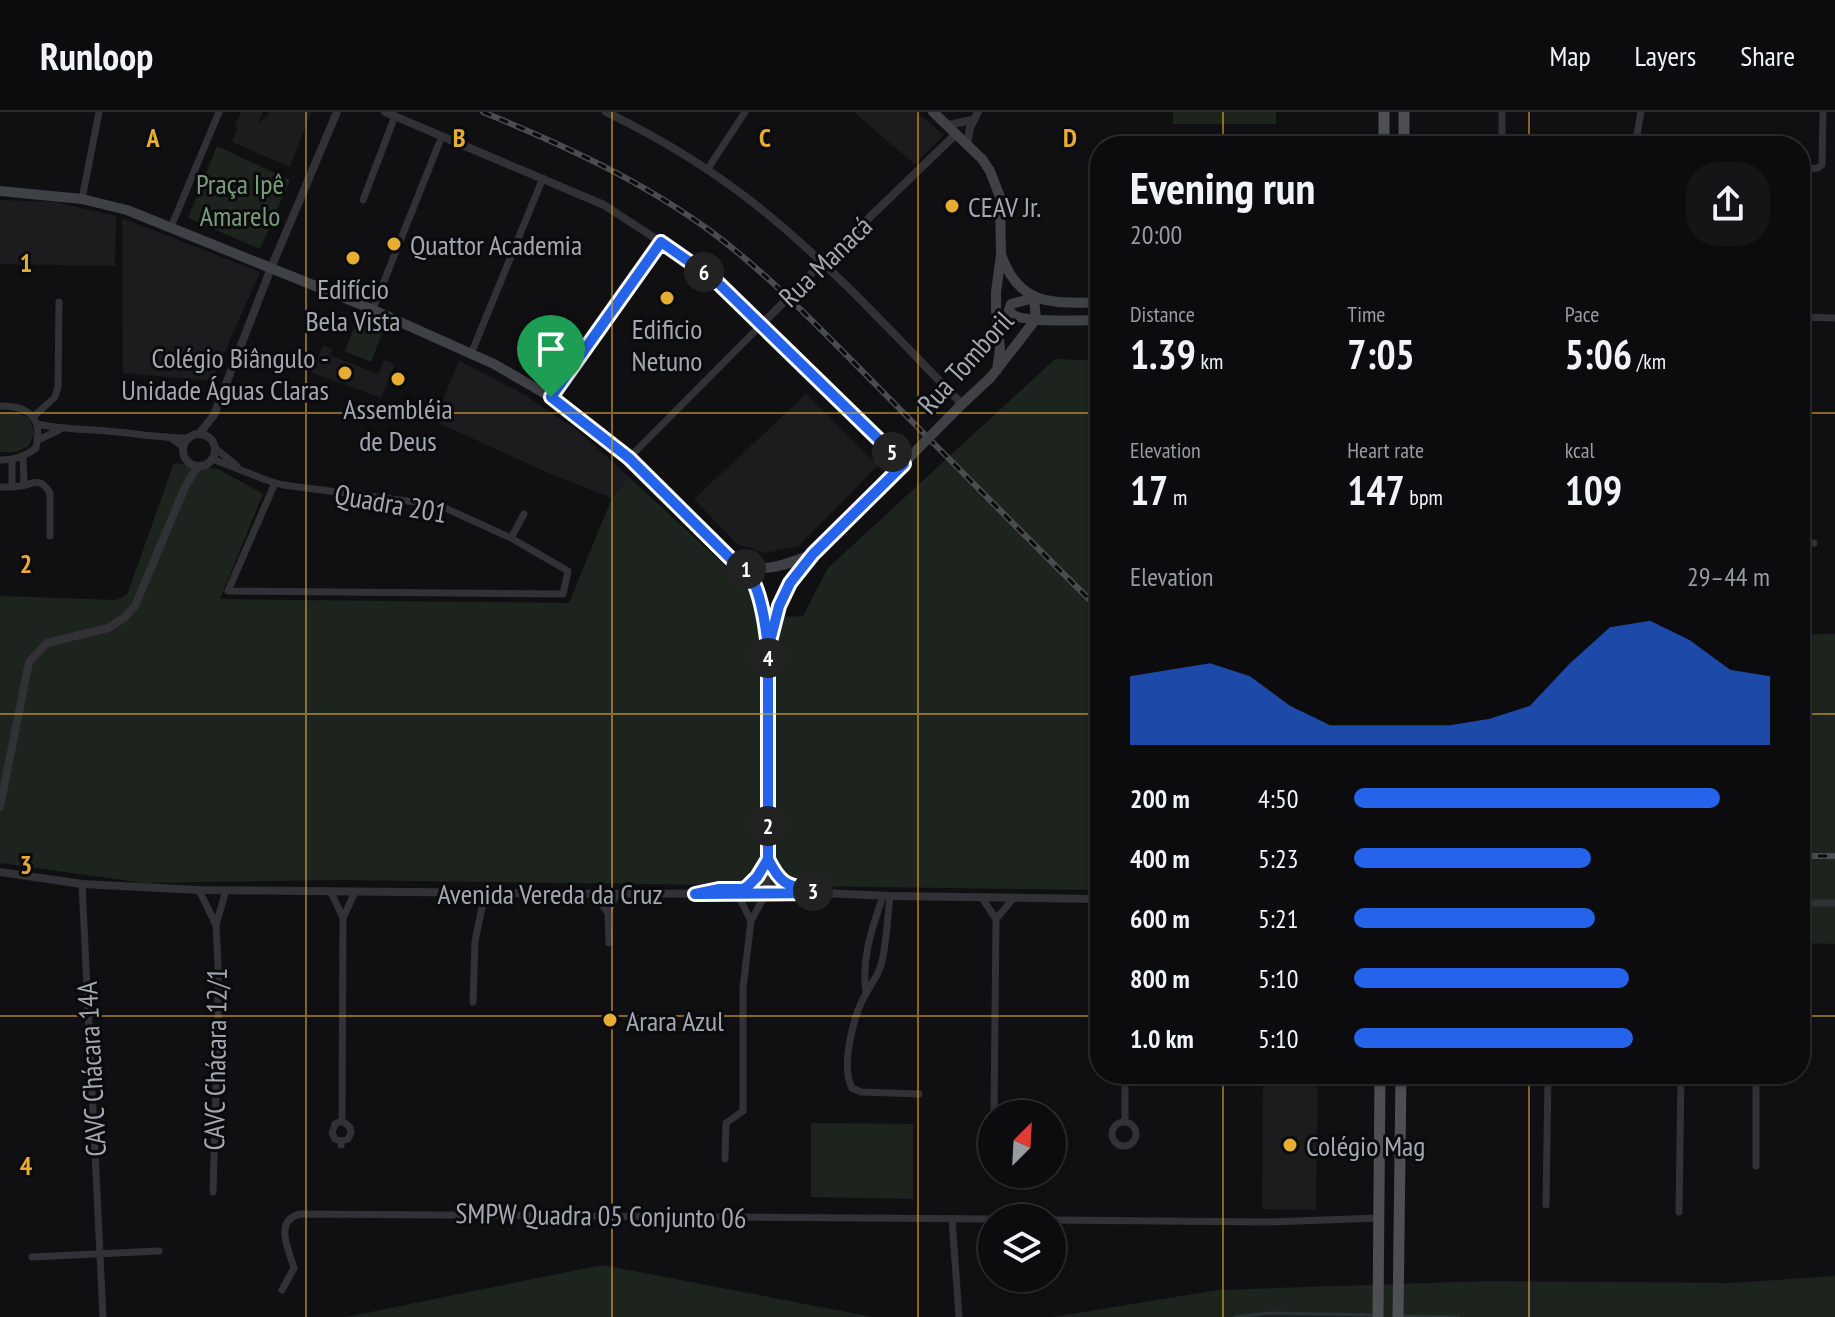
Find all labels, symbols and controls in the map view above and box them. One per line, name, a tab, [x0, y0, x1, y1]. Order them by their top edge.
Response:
text: Runloop	[40, 31, 153, 80]
text: Map	[1549, 37, 1591, 74]
text: Layers	[1635, 37, 1696, 74]
text: Share	[1740, 37, 1795, 74]
text: A	[145, 121, 160, 154]
text: B	[453, 121, 466, 154]
text: C	[759, 121, 771, 154]
text: D	[1063, 121, 1077, 154]
text: Evening run	[1130, 159, 1315, 216]
button: share	[1686, 162, 1770, 246]
park label: Praça Ipê Amarelo	[196, 165, 284, 234]
place label: CEAV Jr.	[968, 188, 1041, 225]
marker: CEAV Jr.	[943, 197, 961, 215]
street label: Rua Manacá	[770, 207, 880, 315]
text: 20:00	[1130, 218, 1182, 251]
place label: Quattor Academia	[410, 226, 582, 263]
marker: Quattor Academia	[385, 235, 403, 253]
text: 1	[20, 246, 32, 279]
marker: Edifício Bela Vista	[344, 249, 362, 267]
pin: 6	[684, 252, 724, 292]
text: 6	[699, 258, 709, 286]
place label: Edifício Bela Vista	[305, 270, 401, 339]
marker: Edificio Netuno	[658, 289, 676, 307]
text: Distance	[1130, 300, 1195, 328]
text: Time	[1347, 300, 1385, 328]
text: Pace	[1565, 300, 1599, 328]
street label: Rua Tomboril	[909, 302, 1021, 421]
place label: Edificio Netuno	[632, 310, 702, 379]
pin	[517, 315, 585, 397]
icon: arrive	[529, 327, 573, 371]
text: 1.39	[1130, 328, 1196, 380]
text: 7:05	[1347, 328, 1415, 380]
text: 5:06	[1565, 328, 1632, 380]
place label: Colégio Biângulo - Unidade Águas Claras	[121, 339, 329, 408]
text: km	[1196, 347, 1223, 375]
text: /km	[1632, 347, 1666, 375]
marker: Colégio Biângulo - Unidade Águas Claras	[336, 364, 354, 382]
marker: Assembléia de Deus	[389, 370, 407, 388]
place label: Assembléia de Deus	[343, 390, 453, 459]
pin: 5	[872, 432, 912, 472]
text: Elevation	[1130, 436, 1201, 464]
text: Heart rate	[1347, 436, 1424, 464]
text: kcal	[1565, 436, 1595, 464]
text: 5	[887, 438, 897, 466]
text: 17	[1130, 464, 1168, 516]
text: 147	[1347, 464, 1405, 516]
text: 109	[1565, 464, 1622, 516]
street label: Quadra 201	[332, 475, 450, 531]
text: m	[1168, 483, 1187, 511]
text: bpm	[1405, 483, 1443, 511]
text: 2	[20, 547, 32, 580]
pin: 1	[726, 549, 766, 589]
text: 1	[741, 555, 751, 583]
text: Elevation	[1130, 560, 1213, 593]
text: 29–44 m	[1687, 560, 1770, 593]
pin: 4	[748, 638, 788, 678]
text: 4	[763, 644, 773, 672]
text: 200 m	[1130, 782, 1190, 815]
text: 4:50	[1258, 782, 1298, 815]
pin: 2	[748, 806, 788, 846]
text: 2	[763, 812, 773, 840]
text: 400 m	[1130, 842, 1190, 875]
text: 5:23	[1258, 842, 1298, 875]
text: 3	[20, 848, 32, 881]
pin: 3	[793, 871, 833, 911]
street label: Avenida Vereda da Cruz	[437, 875, 663, 912]
text: 3	[808, 877, 818, 905]
text: 600 m	[1130, 902, 1190, 935]
text: 5:21	[1258, 902, 1298, 935]
text: 800 m	[1130, 962, 1190, 995]
text: 5:10	[1258, 962, 1298, 995]
street label: CAVC Chácara 12/1	[195, 967, 235, 1151]
street label: CAVC Chácara 14A	[68, 980, 114, 1157]
place label: Arara Azul	[626, 1002, 724, 1039]
marker: Arara Azul	[601, 1011, 619, 1029]
text: 1.0 km	[1130, 1022, 1194, 1055]
text: 5:10	[1258, 1022, 1298, 1055]
north arrow	[978, 1100, 1066, 1188]
map controls	[978, 1100, 1066, 1292]
place label: Colégio Mag	[1306, 1127, 1425, 1164]
marker: Colégio Mag	[1281, 1136, 1299, 1154]
text: 4	[20, 1149, 33, 1182]
street label: SMPW Quadra 05 Conjunto 06	[455, 1194, 747, 1236]
button: layers	[978, 1204, 1066, 1292]

